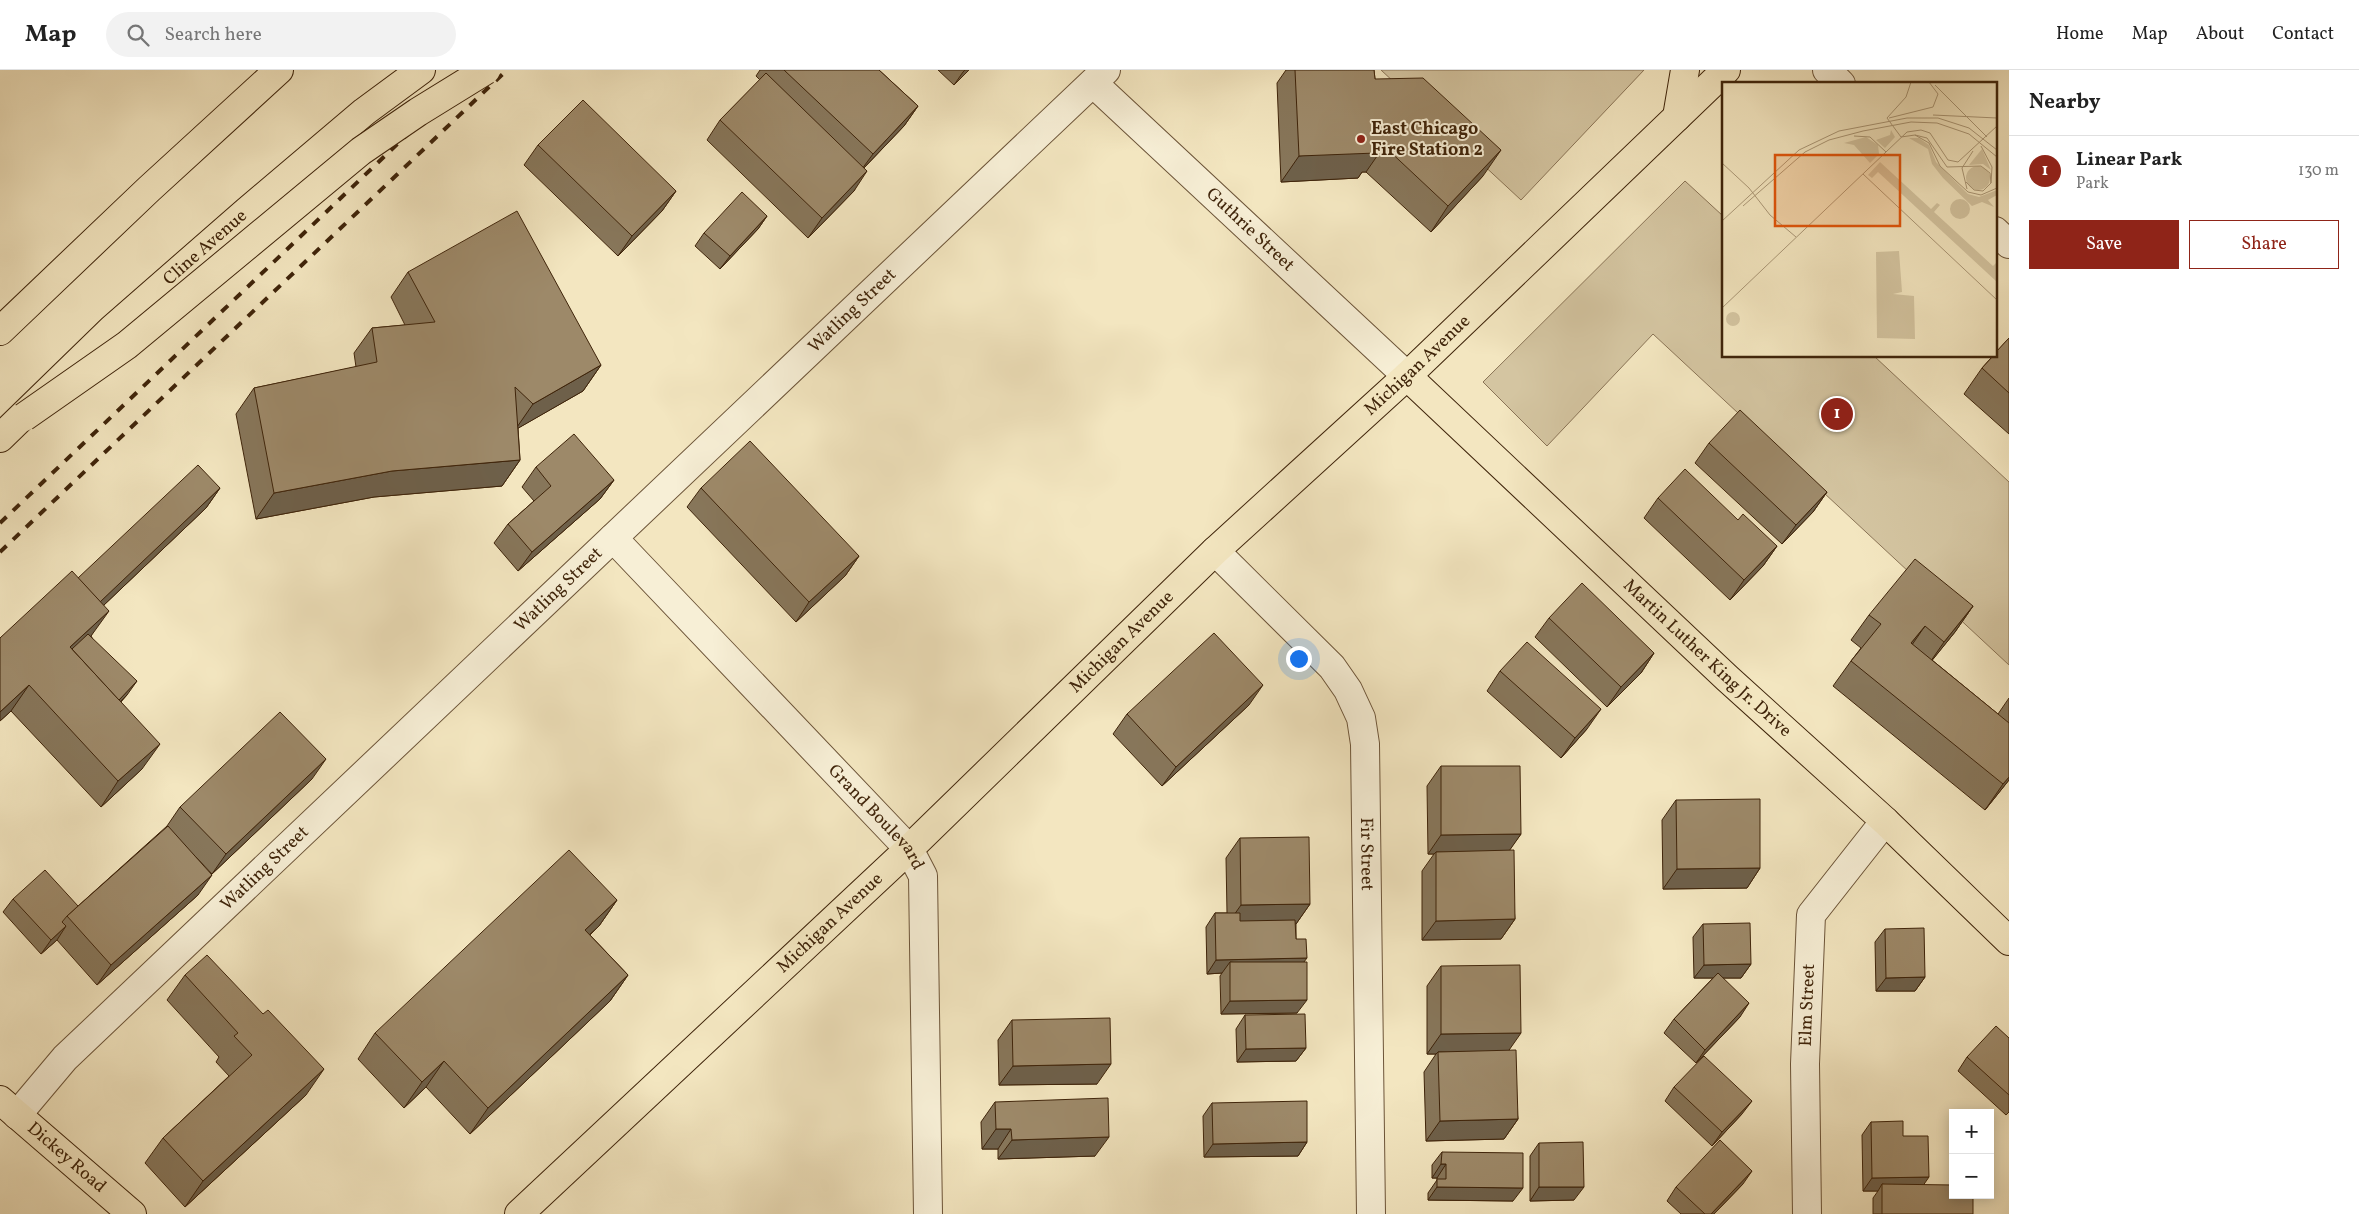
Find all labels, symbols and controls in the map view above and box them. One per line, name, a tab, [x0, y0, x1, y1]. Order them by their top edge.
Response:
search box	[106, 12, 456, 57]
text: Map	[25, 18, 76, 52]
icon: search	[124, 21, 152, 49]
text: Search here	[164, 22, 262, 48]
text: Home	[2056, 22, 2104, 47]
text: Map	[2132, 22, 2168, 47]
text: About	[2196, 22, 2244, 47]
text: Contact	[2272, 22, 2334, 47]
inset map	[1722, 82, 1996, 358]
text: Nearby	[2029, 88, 2100, 117]
place label: East Chicago Fire Station 2	[1371, 117, 1483, 163]
marker: East Chicago Fire Station 2	[1355, 133, 1367, 145]
text: Linear Park	[2076, 147, 2182, 173]
text: 1	[2042, 160, 2048, 182]
text: 130 m	[2298, 160, 2339, 182]
text: Park	[2076, 173, 2109, 195]
street label: Guthrie Street	[1200, 182, 1300, 277]
street label: Cline Avenue	[158, 204, 253, 291]
button: Save	[2029, 220, 2179, 269]
button: Share	[2189, 220, 2339, 269]
street label: Watling Street	[803, 263, 902, 359]
street label: Michigan Avenue	[1359, 309, 1476, 421]
pin: 1	[1821, 395, 1853, 433]
street label: Watling Street	[509, 541, 608, 638]
street label: Martin Luther King Jr. Drive	[1617, 573, 1797, 743]
street label: Michigan Avenue	[1064, 585, 1180, 699]
your location	[1286, 646, 1312, 672]
street label: Grand Boulevard	[822, 759, 930, 874]
street label: Fir Street	[1353, 817, 1379, 891]
street label: Watling Street	[215, 820, 315, 916]
street label: Michigan Avenue	[771, 867, 889, 979]
street label: Elm Street	[1793, 963, 1822, 1047]
map controls	[1949, 1109, 1994, 1199]
button: +	[1949, 1109, 1994, 1154]
street label: Dickey Road	[22, 1116, 112, 1199]
button: −	[1949, 1154, 1994, 1199]

